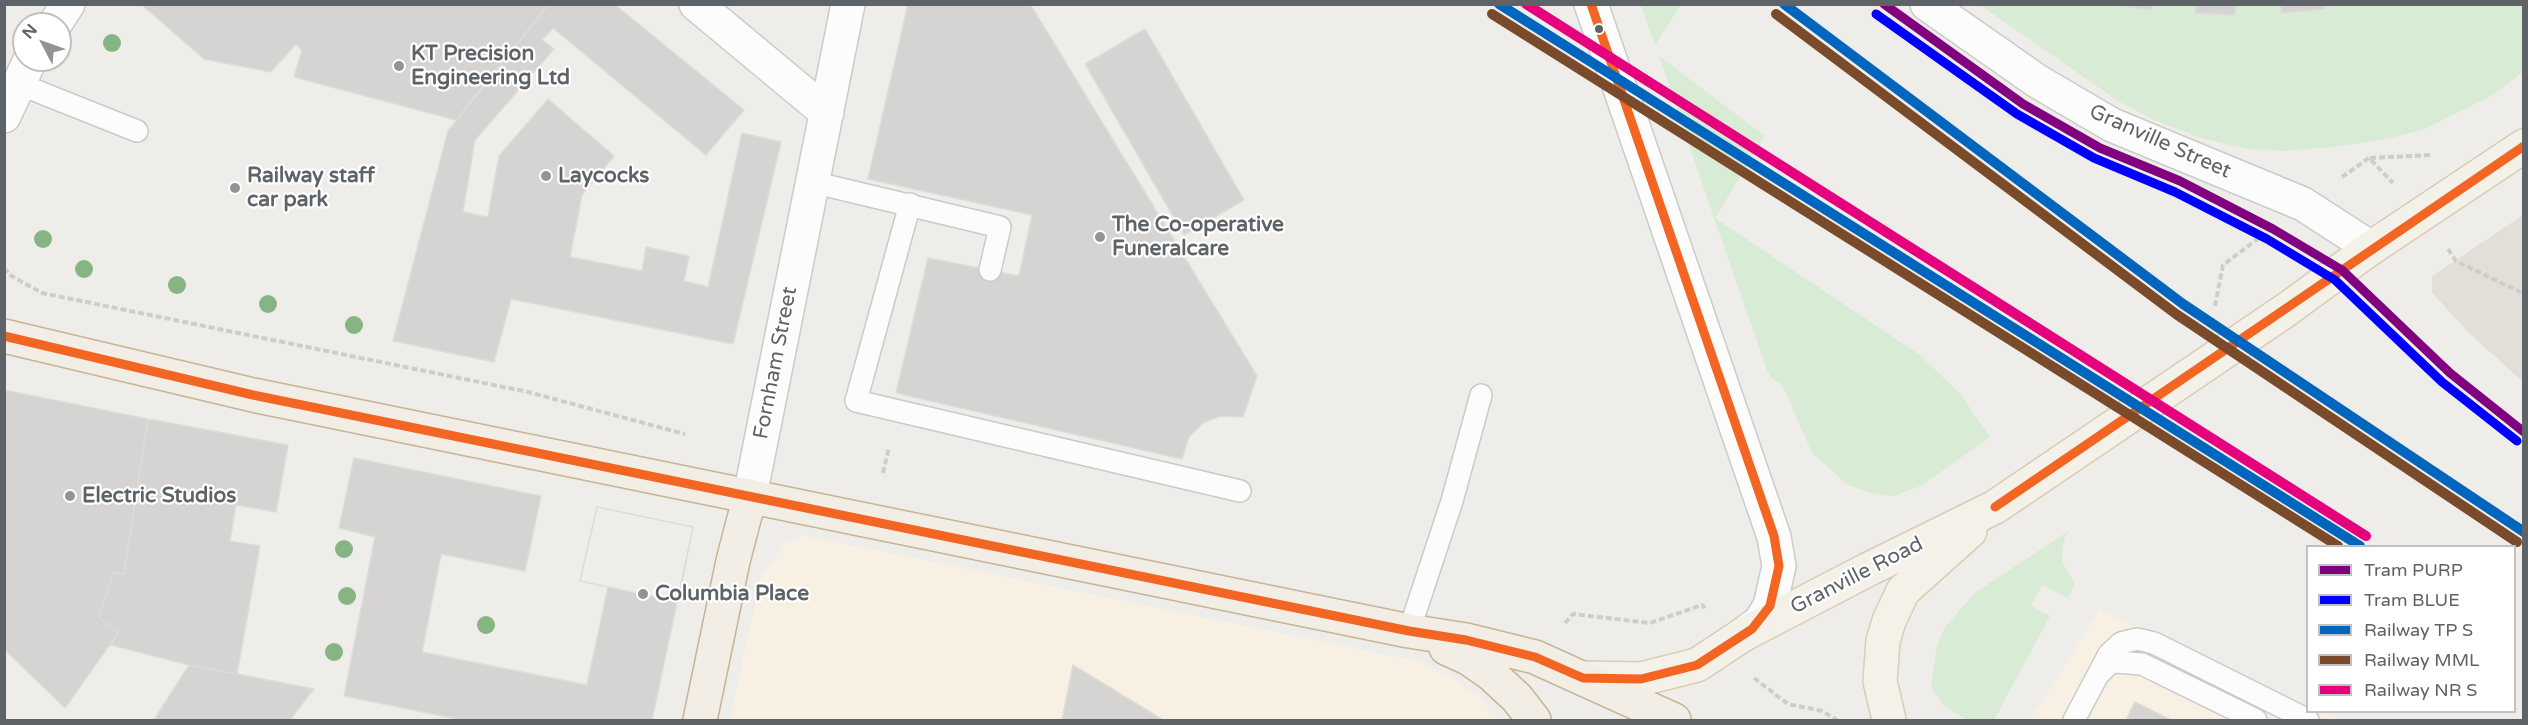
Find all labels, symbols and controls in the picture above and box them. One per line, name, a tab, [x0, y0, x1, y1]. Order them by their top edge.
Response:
north arrow	[12, 12, 72, 72]
text: N	[18, 20, 42, 43]
unlabelled marker	[1593, 23, 1605, 35]
place label: KT Precision Engineering Ltd	[411, 41, 570, 91]
marker: KT Precision Engineering Ltd	[392, 59, 406, 73]
street label: Granville Street	[2085, 99, 2235, 185]
place label: Railway staff car park	[247, 163, 375, 213]
place label: Laycocks	[558, 163, 649, 189]
marker: Laycocks	[539, 169, 553, 183]
marker: Railway staff car park	[228, 181, 242, 195]
place label: The Co-operative Funeralcare	[1112, 212, 1284, 262]
marker: The Co-operative Funeralcare	[1093, 230, 1107, 244]
street label: Fornham Street	[749, 285, 803, 441]
place label: Electric Studios	[82, 483, 236, 509]
marker: Electric Studios	[63, 489, 77, 503]
street label: Granville Road	[1787, 532, 1927, 620]
legend	[2306, 545, 2516, 713]
text: Tram PURP	[2364, 559, 2463, 581]
place label: Columbia Place	[655, 581, 809, 607]
marker: Columbia Place	[636, 587, 650, 601]
text: Tram BLUE	[2364, 589, 2460, 611]
text: Railway TP S	[2364, 619, 2473, 641]
text: Railway MML	[2364, 649, 2480, 671]
text: Railway NR S	[2364, 679, 2477, 701]

